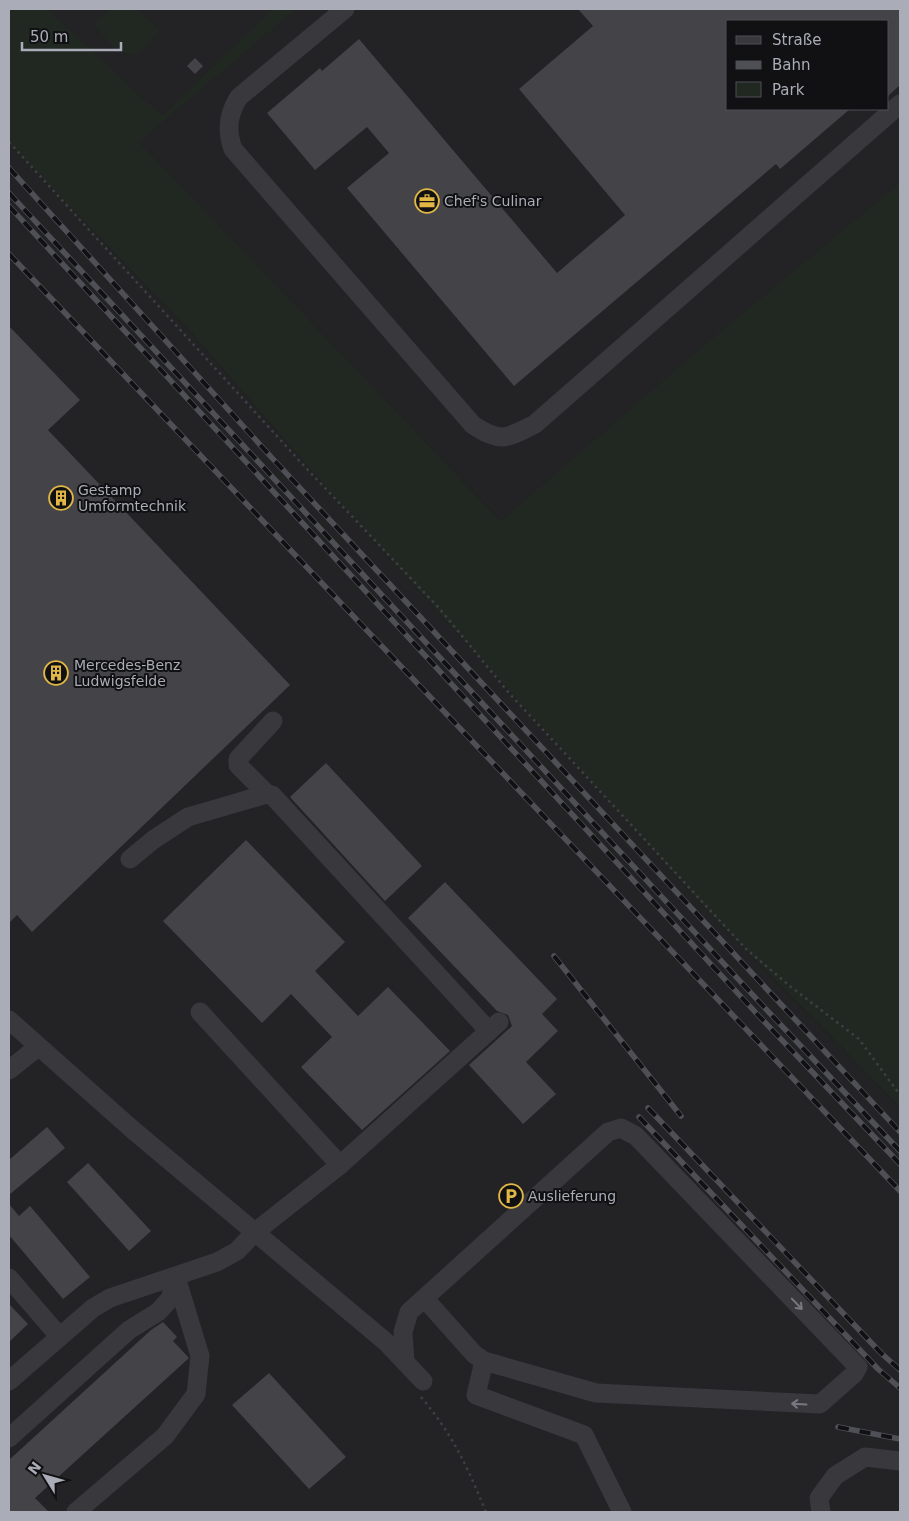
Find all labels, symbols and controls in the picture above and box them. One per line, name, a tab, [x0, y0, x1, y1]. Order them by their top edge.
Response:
scale bar	[22, 20, 121, 52]
legend	[726, 20, 889, 110]
text: 50 m	[30, 28, 68, 46]
text: Straße	[772, 31, 821, 49]
text: Bahn	[772, 56, 811, 74]
text: Park	[772, 81, 805, 99]
office icon: Chef's Culinar	[414, 188, 440, 214]
place label: Chef's Culinar	[444, 193, 542, 209]
place label: Gestamp Umformtechnik	[78, 482, 187, 514]
building icon: Gestamp Umformtechnik	[48, 485, 74, 511]
place label: Mercedes-Benz Ludwigsfelde	[74, 657, 180, 689]
building icon: Mercedes-Benz Ludwigsfelde	[43, 660, 69, 686]
parking icon: Auslieferung	[498, 1183, 524, 1209]
place label: Auslieferung	[528, 1188, 616, 1204]
one-way arrow	[791, 1298, 803, 1310]
one-way arrow	[791, 1399, 807, 1409]
north arrow	[20, 1451, 70, 1501]
text: N	[25, 1459, 45, 1478]

